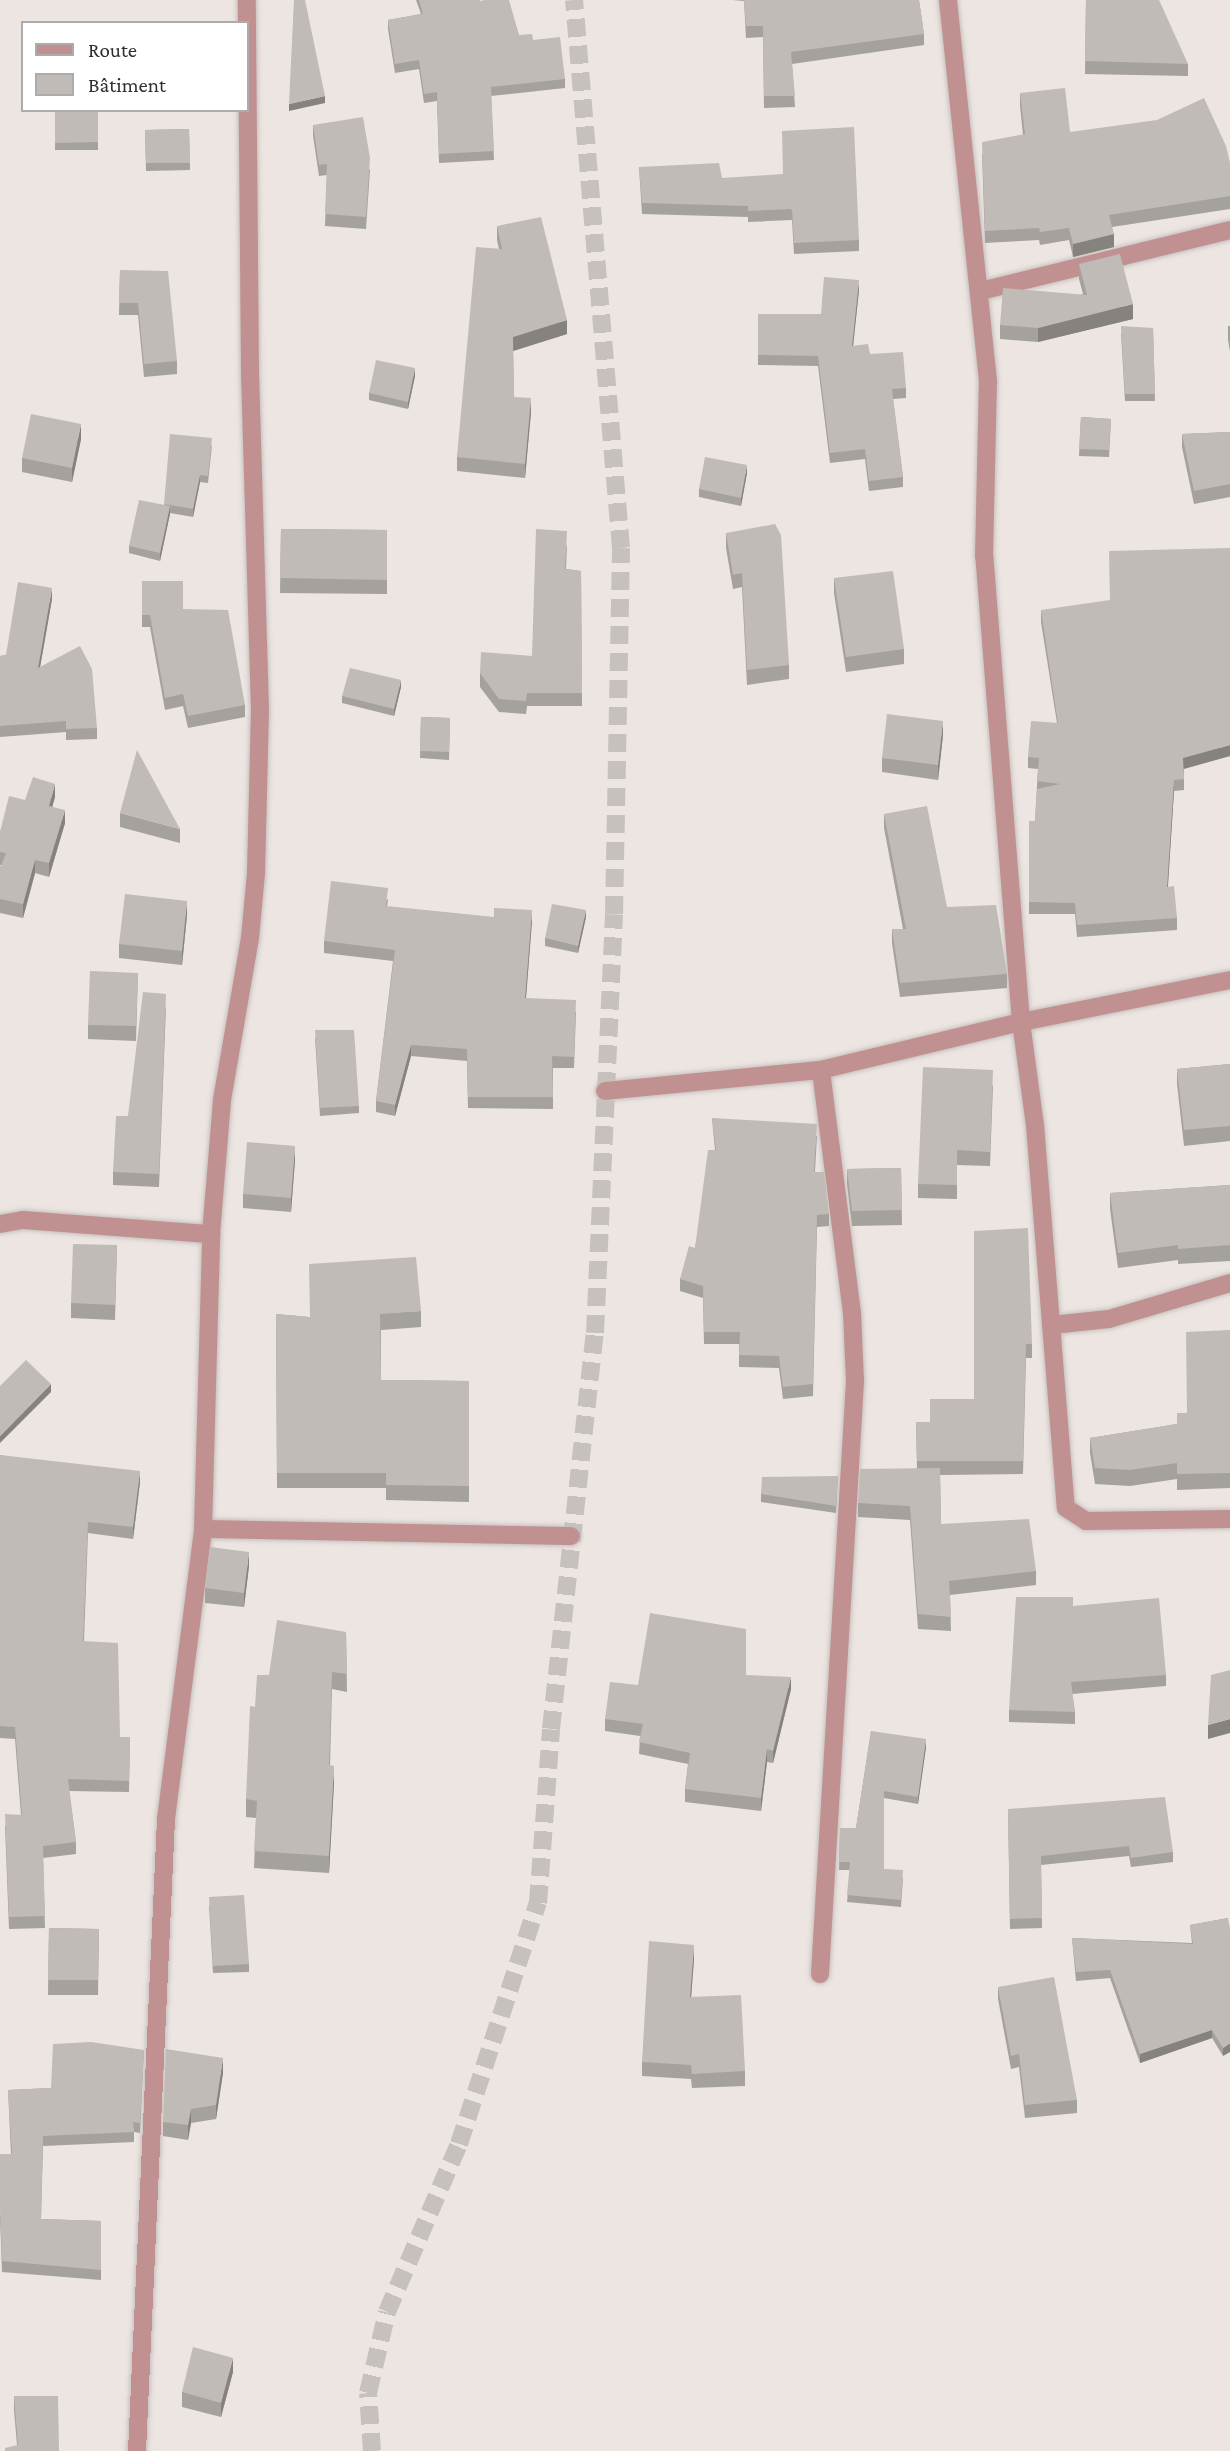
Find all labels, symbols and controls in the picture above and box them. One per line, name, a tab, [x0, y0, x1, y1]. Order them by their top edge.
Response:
legend	[21, 21, 248, 112]
text: Route	[88, 38, 137, 62]
text: Bâtiment	[88, 73, 166, 97]

